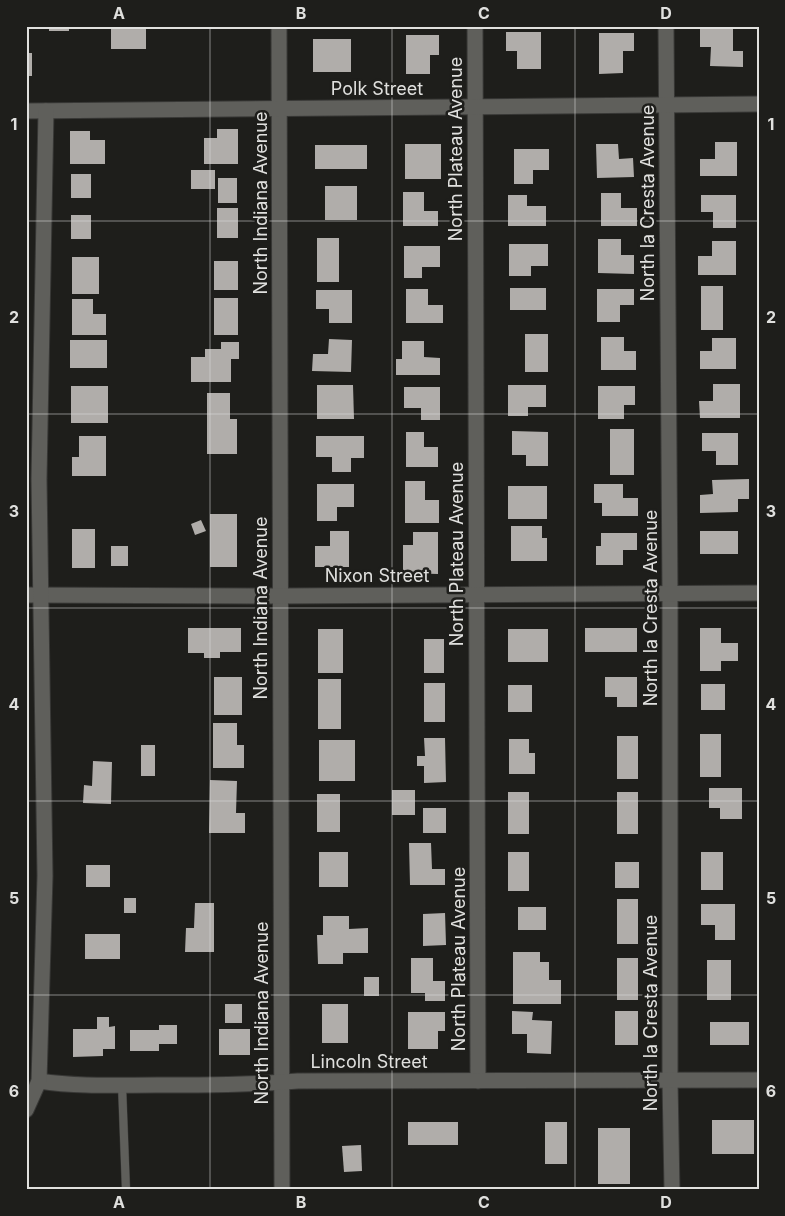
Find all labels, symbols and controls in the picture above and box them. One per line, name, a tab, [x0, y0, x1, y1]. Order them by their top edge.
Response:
text: A	[113, 3, 125, 23]
text: B	[296, 3, 306, 23]
text: C	[478, 3, 490, 23]
text: D	[660, 3, 672, 23]
street label: North Plateau Avenue	[445, 57, 466, 241]
street label: Polk Street	[331, 78, 423, 99]
street label: North la Cresta Avenue	[637, 105, 658, 301]
street label: North Indiana Avenue	[250, 112, 271, 295]
text: 1	[11, 114, 17, 134]
text: 1	[768, 114, 774, 134]
text: 2	[9, 307, 19, 327]
text: 2	[766, 307, 776, 327]
street label: North Plateau Avenue	[446, 462, 467, 646]
text: 3	[9, 501, 19, 521]
text: 3	[766, 501, 776, 521]
street label: North la Cresta Avenue	[640, 510, 661, 706]
street label: North Indiana Avenue	[250, 517, 271, 700]
street label: Nixon Street	[325, 565, 429, 586]
text: 4	[9, 694, 20, 714]
text: 4	[766, 694, 777, 714]
street label: North Plateau Avenue	[448, 867, 469, 1051]
text: 5	[9, 888, 19, 908]
text: 5	[766, 888, 776, 908]
street label: North la Cresta Avenue	[640, 915, 661, 1111]
street label: North Indiana Avenue	[251, 922, 272, 1105]
street label: Lincoln Street	[310, 1051, 428, 1072]
text: 6	[9, 1081, 19, 1101]
text: 6	[766, 1081, 776, 1101]
text: A	[113, 1192, 125, 1212]
text: B	[296, 1192, 306, 1212]
text: C	[478, 1192, 490, 1212]
text: D	[660, 1192, 672, 1212]

